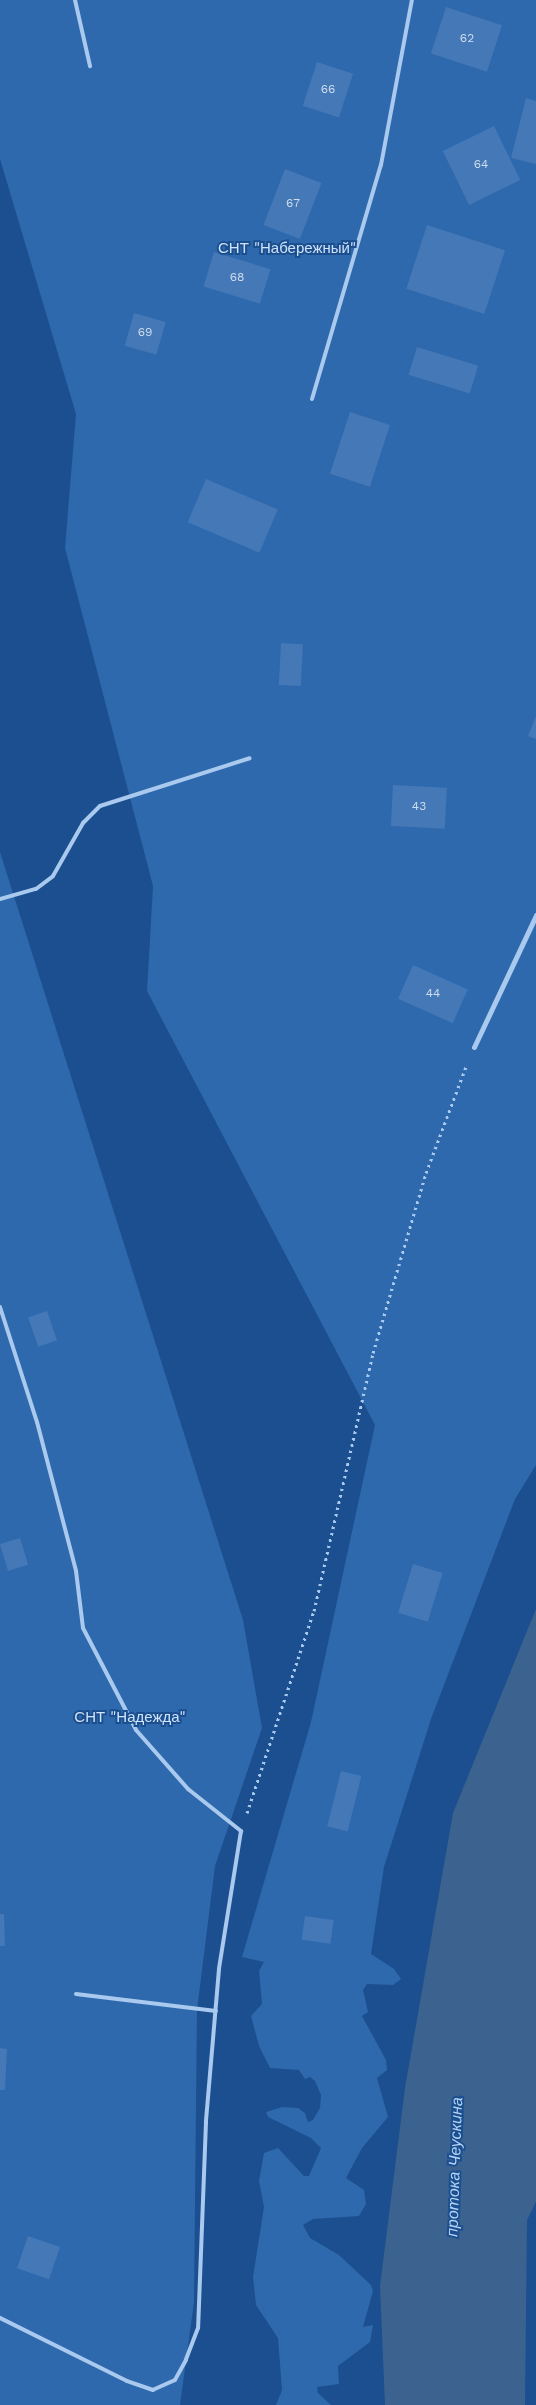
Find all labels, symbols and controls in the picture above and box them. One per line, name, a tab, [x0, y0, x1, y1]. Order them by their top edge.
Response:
house number: 62	[460, 32, 474, 46]
house number: 66	[321, 83, 335, 97]
house number: 64	[474, 158, 488, 172]
house number: 67	[286, 197, 300, 211]
park label: СНТ "Набережный"	[218, 240, 356, 258]
house number: 68	[230, 271, 244, 285]
house number: 69	[138, 326, 152, 340]
house number: 43	[412, 800, 426, 814]
house number: 44	[426, 987, 440, 1001]
park label: СНТ "Надежда"	[74, 1709, 186, 1727]
water label: протока Чеускина	[443, 2097, 467, 2237]

